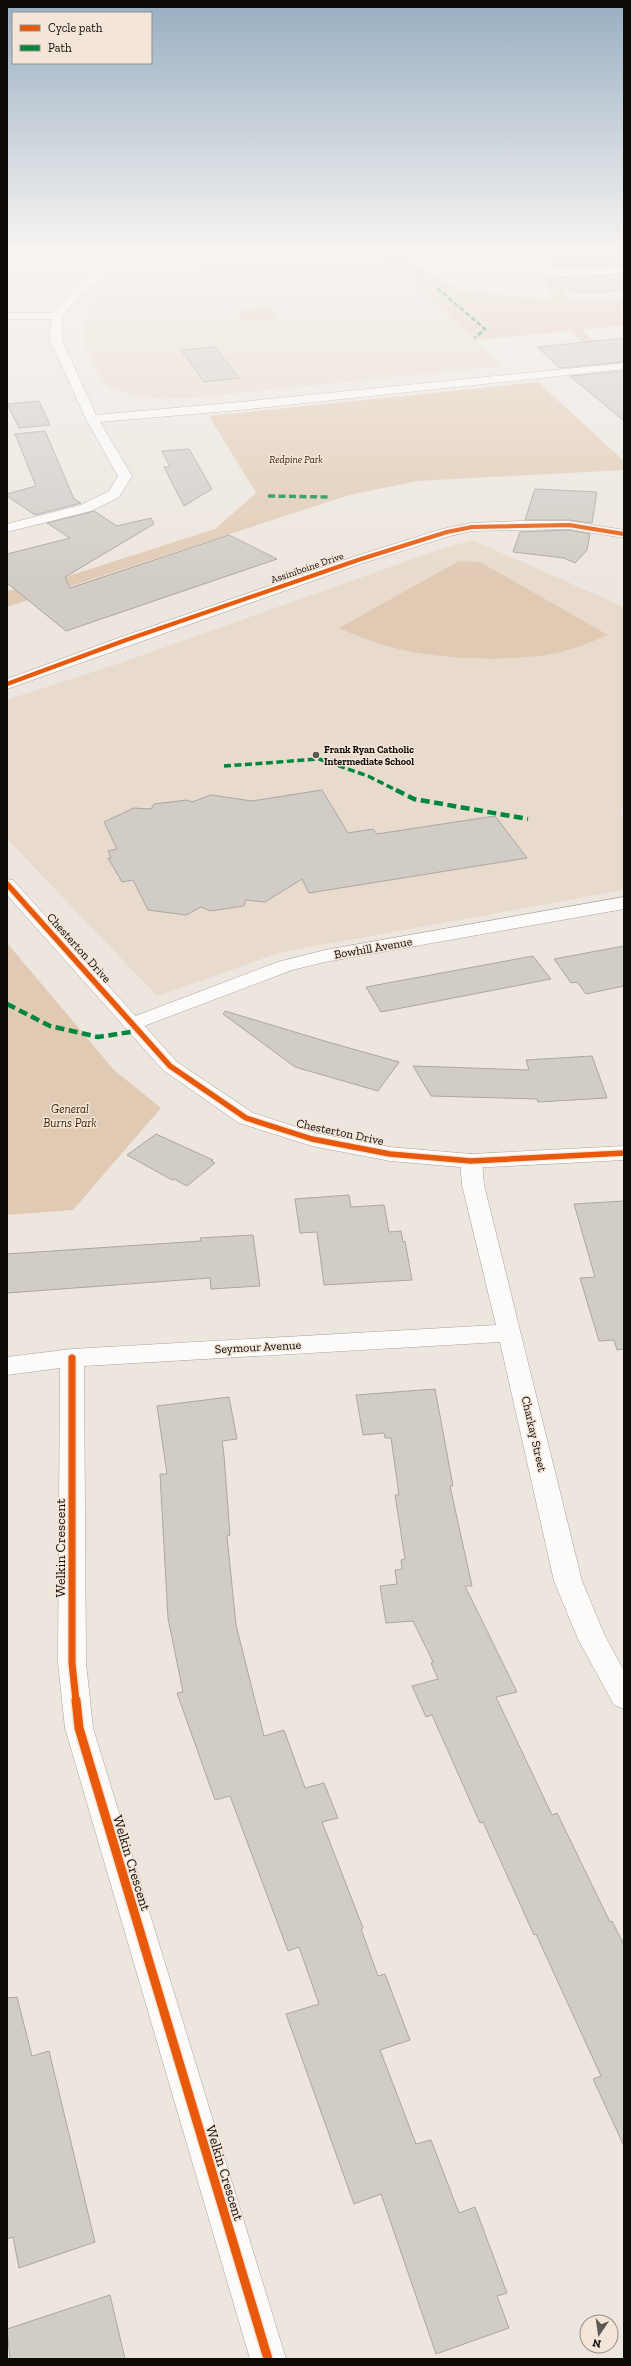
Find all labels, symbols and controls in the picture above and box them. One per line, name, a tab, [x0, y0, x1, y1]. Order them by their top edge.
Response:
legend	[12, 12, 152, 64]
text: Cycle path	[48, 21, 103, 35]
text: Path	[48, 41, 72, 55]
park label: Redpine Park	[269, 454, 323, 466]
street label: Assiniboine Drive	[269, 550, 346, 586]
place label: Frank Ryan Catholic Intermediate School	[324, 744, 414, 768]
marker: Frank Ryan Catholic Intermediate School	[311, 750, 321, 760]
street label: Chesterton Drive	[44, 910, 114, 986]
street label: Bowhill Avenue	[333, 934, 414, 962]
park label: General Burns Park	[43, 1102, 97, 1130]
street label: Chesterton Drive	[295, 1116, 385, 1148]
street label: Seymour Avenue	[214, 1338, 302, 1356]
street label: Charkay Street	[518, 1395, 550, 1474]
street label: Welkin Crescent	[52, 1498, 69, 1598]
street label: Welkin Crescent	[109, 1813, 154, 1914]
street label: Welkin Crescent	[202, 2123, 247, 2224]
north arrow	[579, 2314, 619, 2354]
text: N	[591, 2336, 602, 2351]

